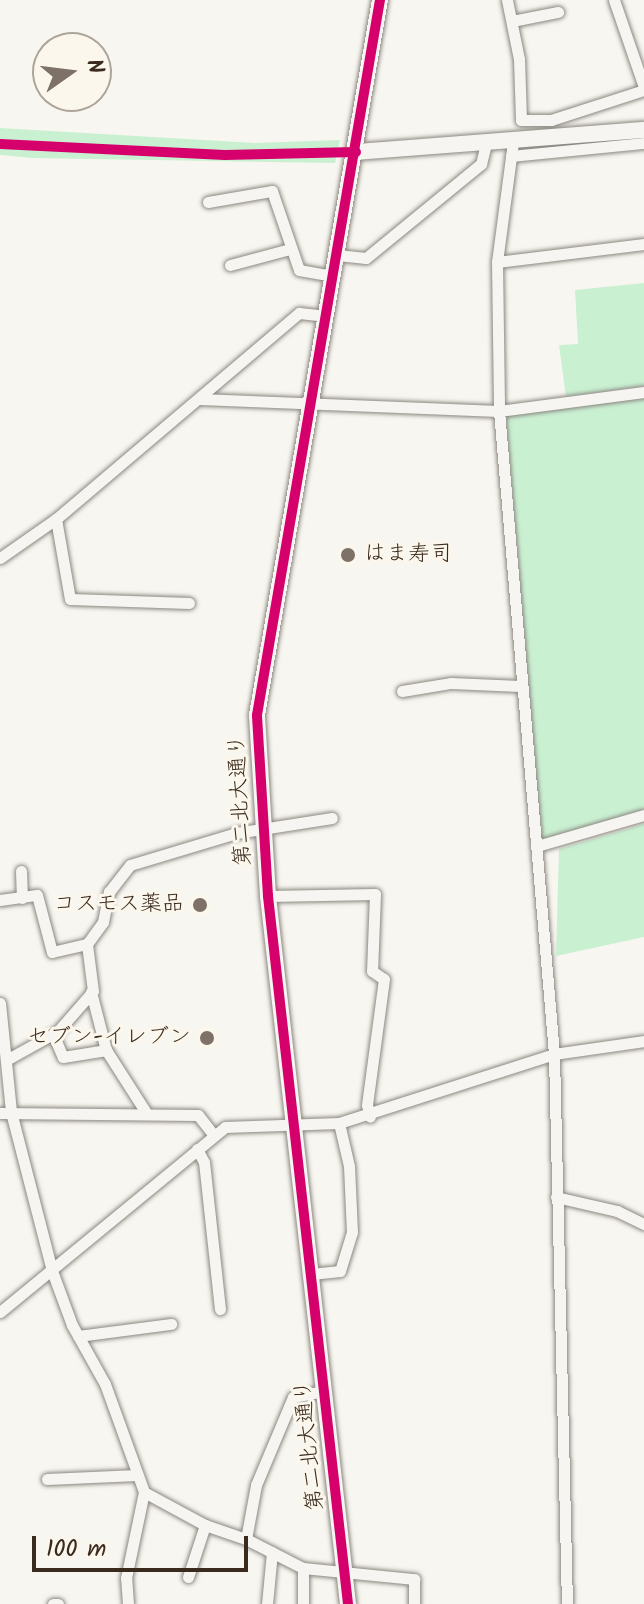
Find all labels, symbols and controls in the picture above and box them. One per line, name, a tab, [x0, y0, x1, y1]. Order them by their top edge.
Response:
north arrow	[32, 32, 112, 112]
text: N	[75, 56, 112, 78]
place label: はま寿司	[364, 542, 452, 568]
marker: はま寿司	[339, 546, 357, 564]
street label: 第二北大通り	[224, 733, 258, 867]
place label: コスモス薬品	[52, 892, 184, 918]
marker: コスモス薬品	[191, 896, 209, 914]
place label: セブン-イレブン	[27, 1025, 191, 1051]
marker: セブン-イレブン	[198, 1029, 216, 1047]
street label: 第二北大通り	[290, 1378, 330, 1512]
scale bar	[36, 1520, 252, 1570]
text: 100 m	[46, 1530, 106, 1569]

